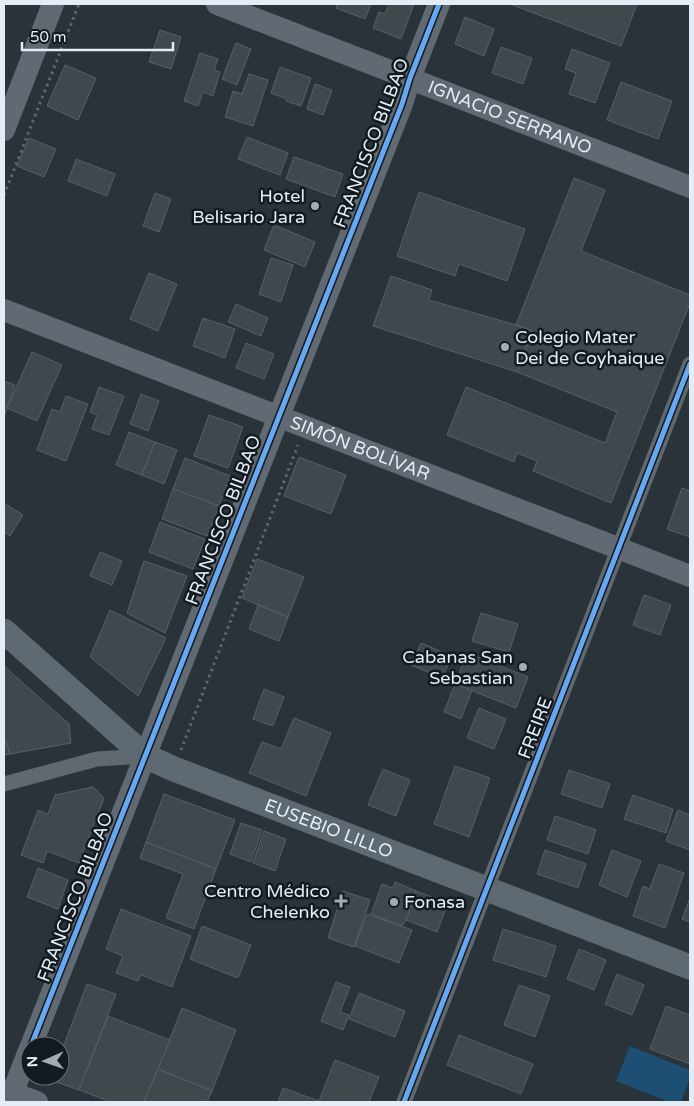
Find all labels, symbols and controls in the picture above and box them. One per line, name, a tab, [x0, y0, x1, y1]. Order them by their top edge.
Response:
scale bar	[22, 20, 174, 52]
text: 50 m	[30, 28, 67, 46]
street label: FRANCISCO BILBAO	[328, 55, 414, 231]
street label: IGNACIO SERRANO	[425, 76, 595, 159]
place label: Hotel Belisario Jara	[192, 185, 305, 228]
marker: Hotel Belisario Jara	[309, 200, 321, 212]
place label: Colegio Mater Dei de Coyhaique	[515, 326, 665, 369]
marker: Colegio Mater Dei de Coyhaique	[499, 341, 511, 353]
street label: SIMÓN BOLÍVAR	[287, 411, 433, 485]
street label: FRANCISCO BILBAO	[180, 432, 266, 608]
place label: Cabanas San Sebastian	[402, 646, 513, 689]
marker: Cabanas San Sebastian	[517, 661, 529, 673]
street label: FREIRE	[513, 694, 557, 762]
street label: EUSEBIO LILLO	[262, 794, 396, 863]
street label: FRANCISCO BILBAO	[32, 809, 118, 985]
place label: Centro Médico Chelenko	[204, 880, 330, 923]
place label: Fonasa	[404, 891, 465, 913]
marker: Centro Médico Chelenko	[334, 894, 348, 908]
marker: Fonasa	[388, 896, 400, 908]
north arrow	[20, 1036, 70, 1086]
text: N	[24, 1056, 41, 1067]

